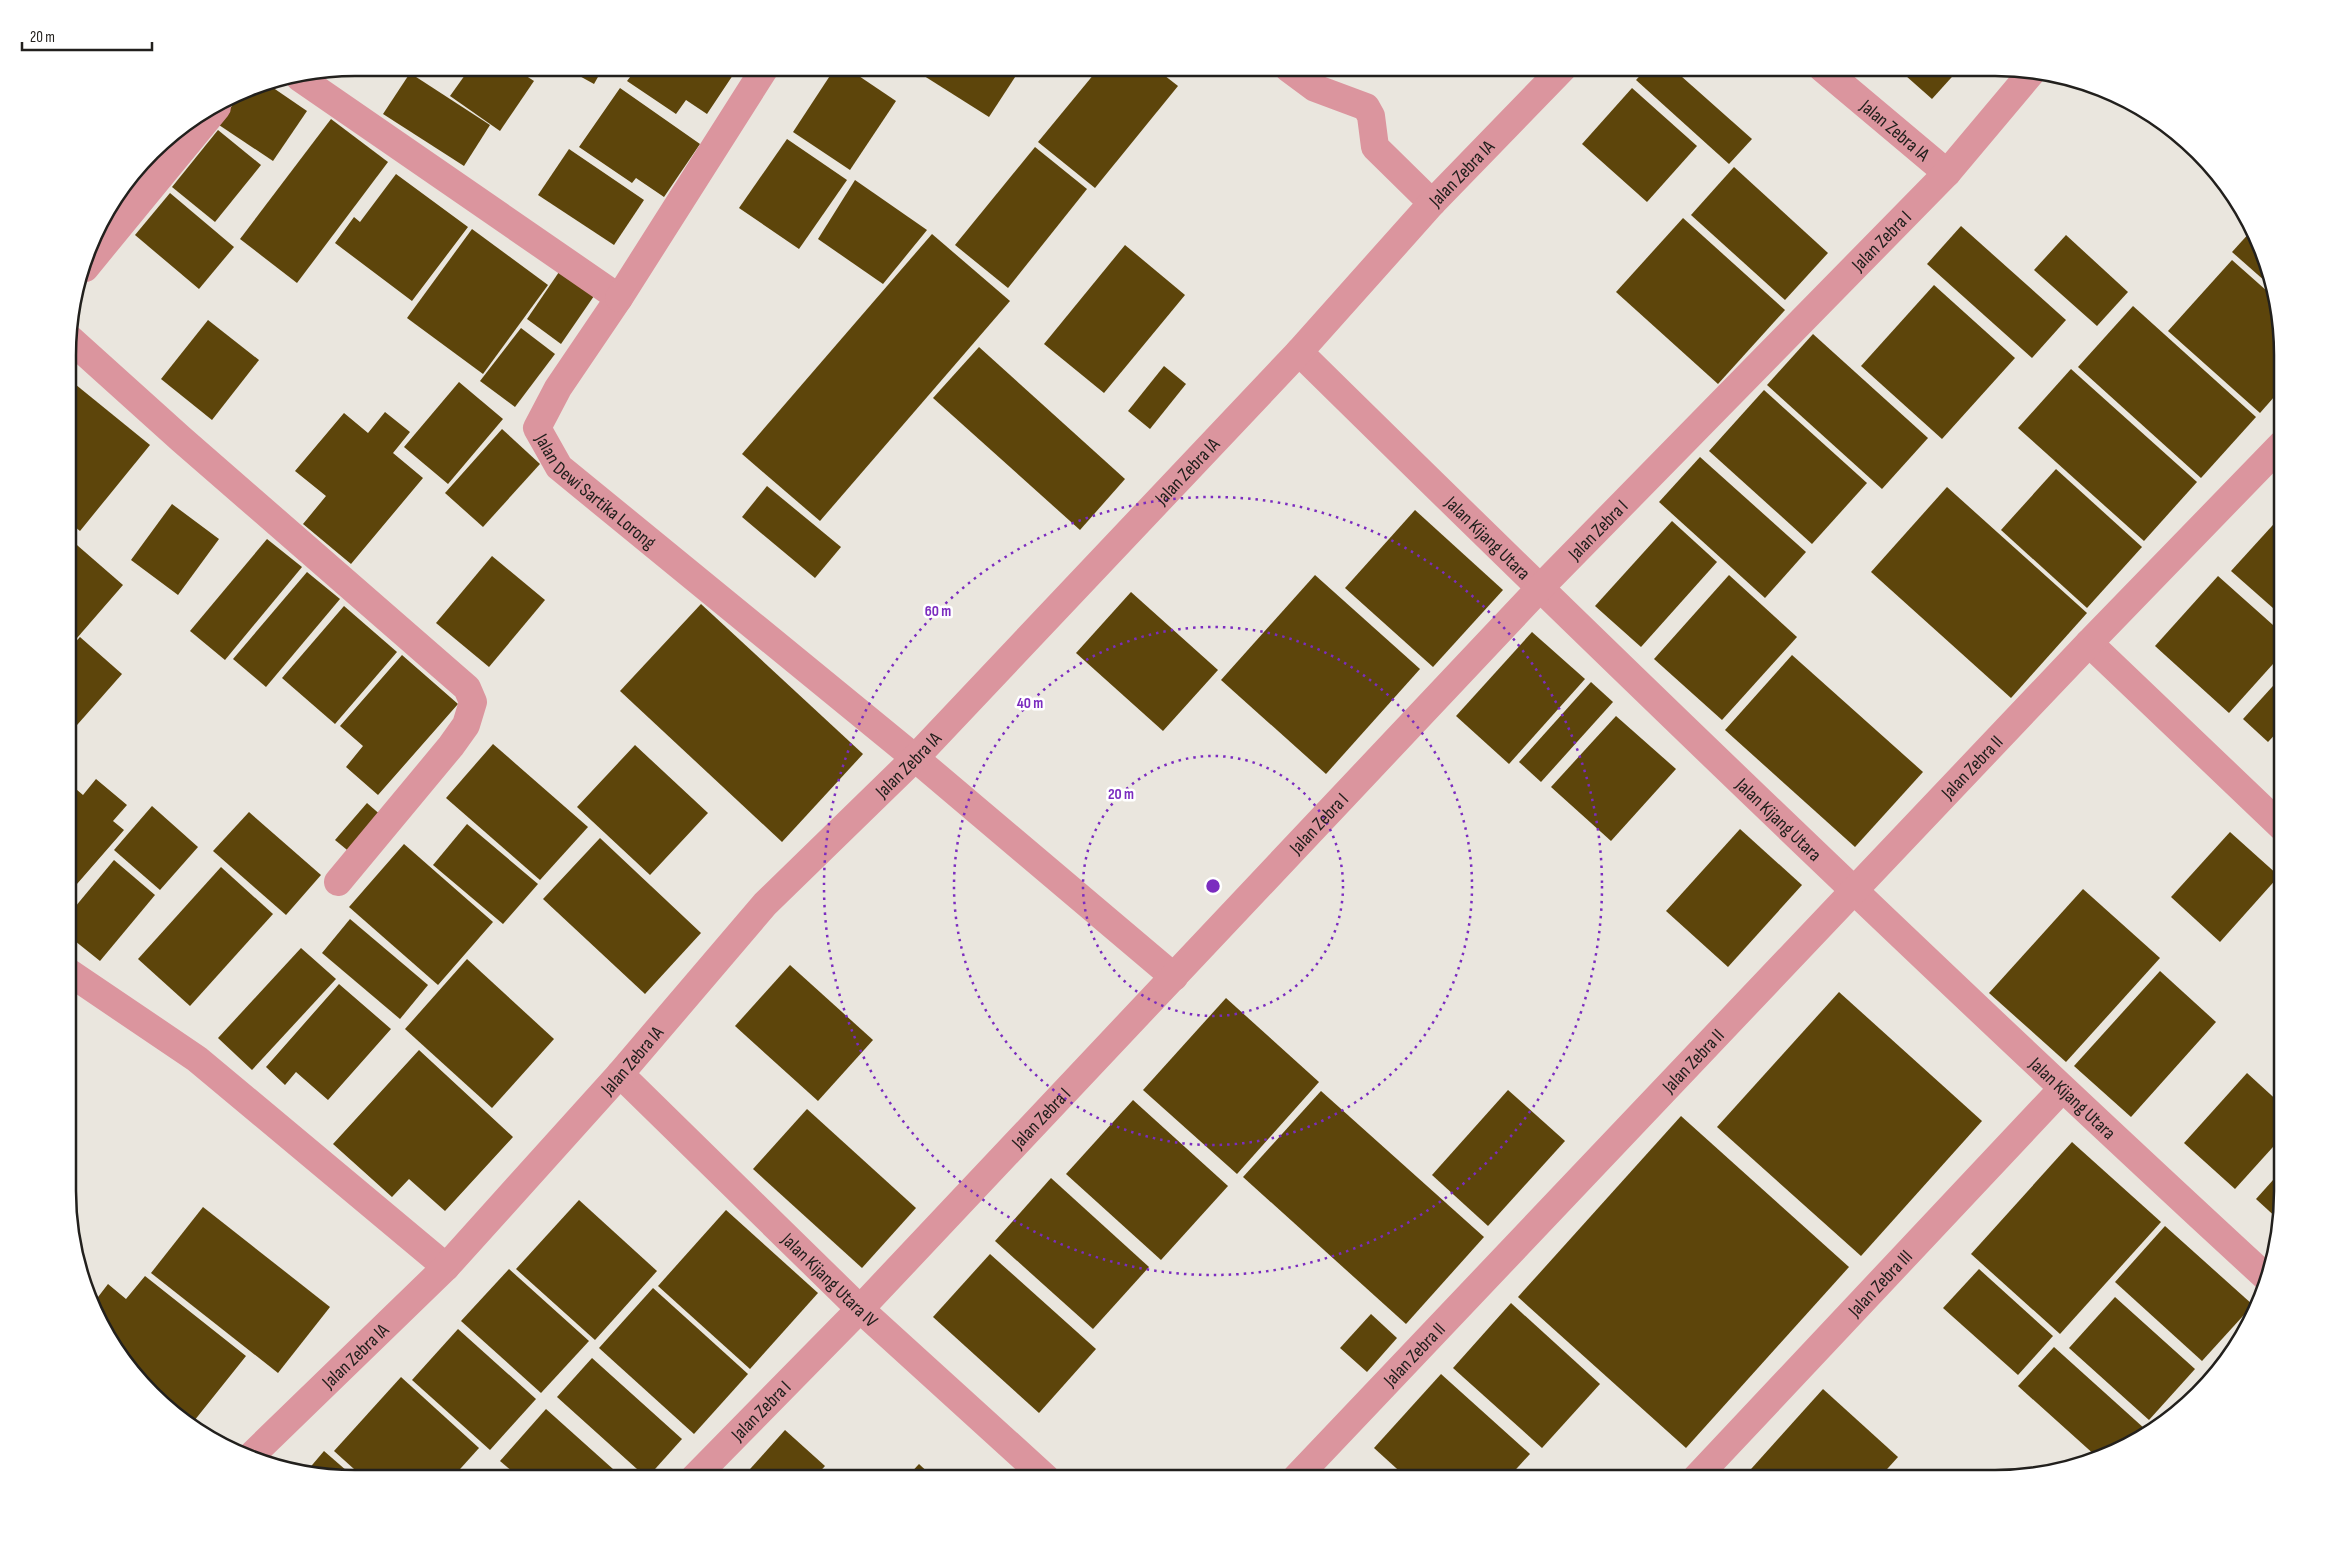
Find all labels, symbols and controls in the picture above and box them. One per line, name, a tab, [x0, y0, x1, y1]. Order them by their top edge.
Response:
scale bar	[22, 20, 152, 52]
text: 20 m	[30, 28, 55, 47]
street label: Jalan Zebra IA	[1854, 94, 1935, 167]
street label: Jalan Zebra IA	[1424, 135, 1500, 213]
street label: Jalan Zebra I	[1847, 206, 1917, 277]
street label: Jalan Dewi Sartika Lorong	[529, 429, 660, 555]
street label: Jalan Zebra IA	[1150, 433, 1226, 511]
street label: Jalan Kijang Utara	[1439, 491, 1535, 585]
street label: Jalan Zebra I	[1563, 495, 1633, 566]
text: 60 m	[925, 602, 951, 621]
text: 40 m	[1017, 694, 1043, 713]
street label: Jalan Zebra IA	[870, 727, 947, 804]
street label: Jalan Zebra II	[1936, 731, 2008, 805]
street label: Jalan Kijang Utara	[1730, 773, 1826, 867]
text: 20 m	[1108, 785, 1134, 804]
street label: Jalan Zebra I	[1284, 789, 1354, 860]
centre of rings	[1204, 877, 1222, 895]
street label: Jalan Zebra IA	[596, 1021, 669, 1101]
street label: Jalan Zebra II	[1657, 1025, 1729, 1099]
street label: Jalan Kijang Utara	[2023, 1052, 2120, 1145]
street label: Jalan Zebra I	[1007, 1083, 1076, 1155]
street label: Jalan Kijang Utara IV	[775, 1228, 882, 1333]
street label: Jalan Zebra III	[1843, 1246, 1918, 1323]
street label: Jalan Zebra IA	[317, 1318, 395, 1395]
street label: Jalan Zebra II	[1378, 1318, 1451, 1393]
street label: Jalan Zebra I	[726, 1376, 796, 1447]

